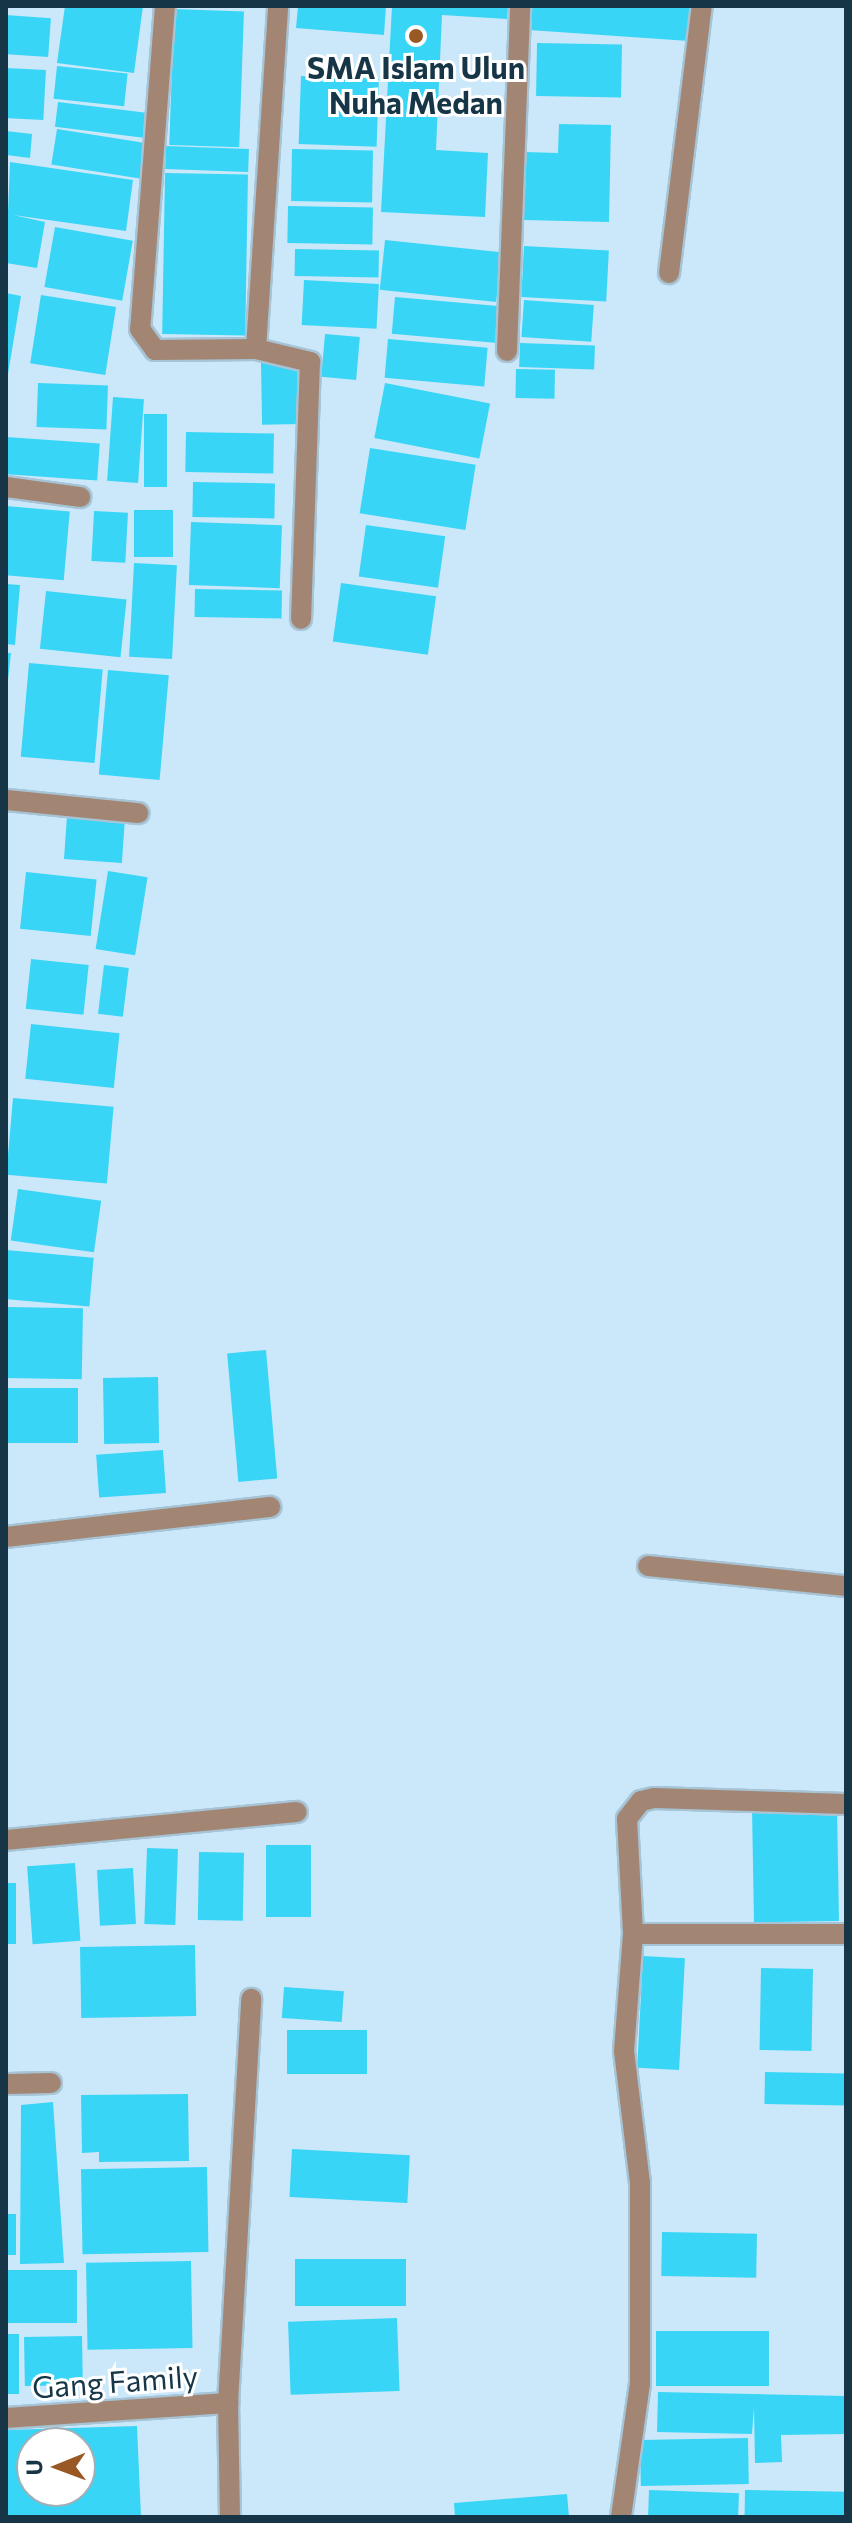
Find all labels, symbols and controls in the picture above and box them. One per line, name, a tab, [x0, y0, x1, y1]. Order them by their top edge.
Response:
marker: SMA Islam Ulun Nuha Medan	[407, 27, 425, 45]
place label: SMA Islam Ulun Nuha Medan	[307, 49, 525, 120]
street label: Gang Family	[31, 2357, 199, 2405]
north arrow	[16, 2427, 96, 2507]
text: U	[20, 2459, 47, 2476]

